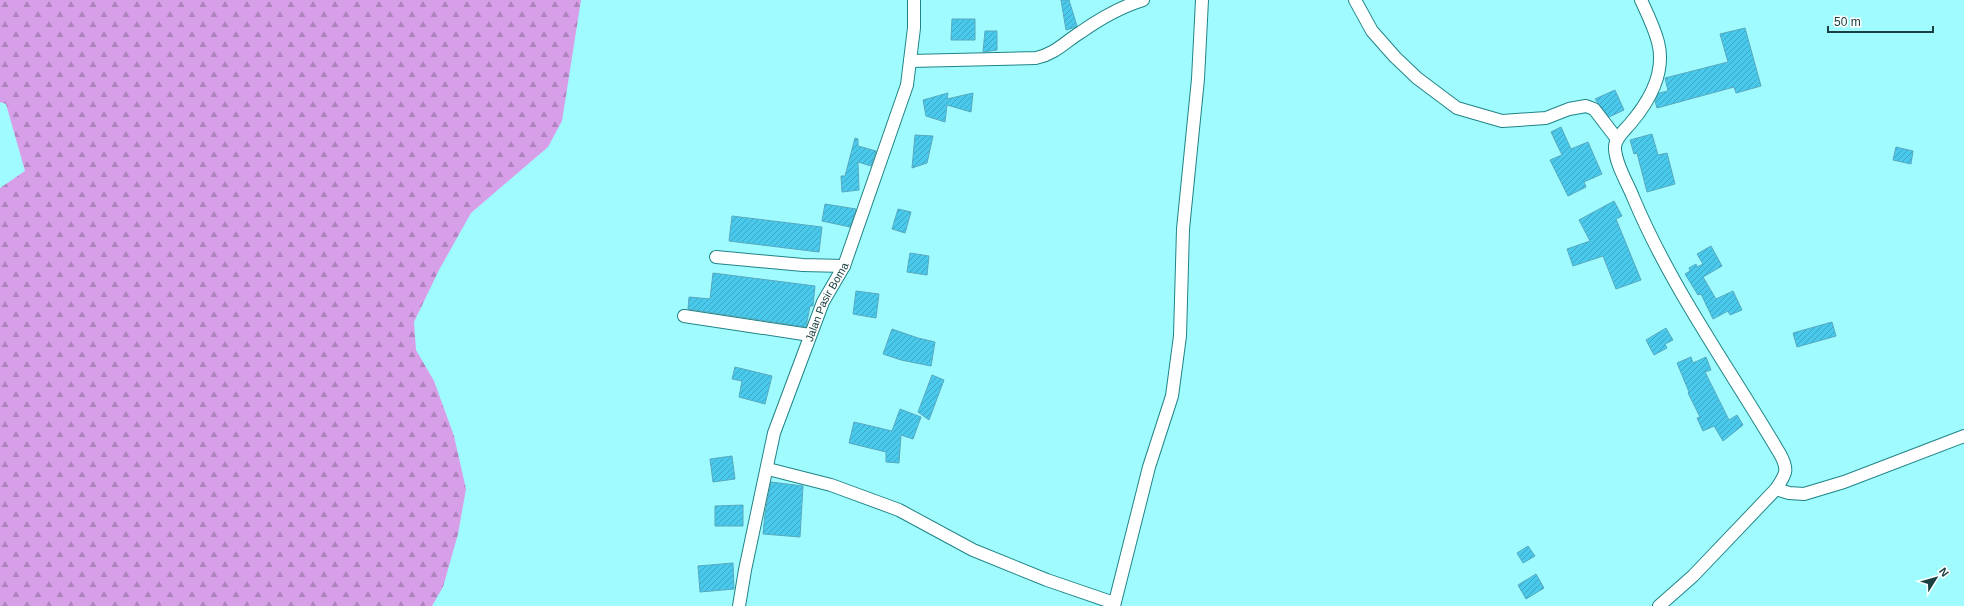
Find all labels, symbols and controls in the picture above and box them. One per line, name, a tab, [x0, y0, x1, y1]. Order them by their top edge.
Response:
scale bar	[1828, 8, 1933, 34]
text: 50 m	[1834, 15, 1861, 29]
street label: Jalan Pasir Boma	[803, 260, 851, 343]
north arrow	[1916, 558, 1956, 598]
text: N	[1937, 565, 1951, 579]

